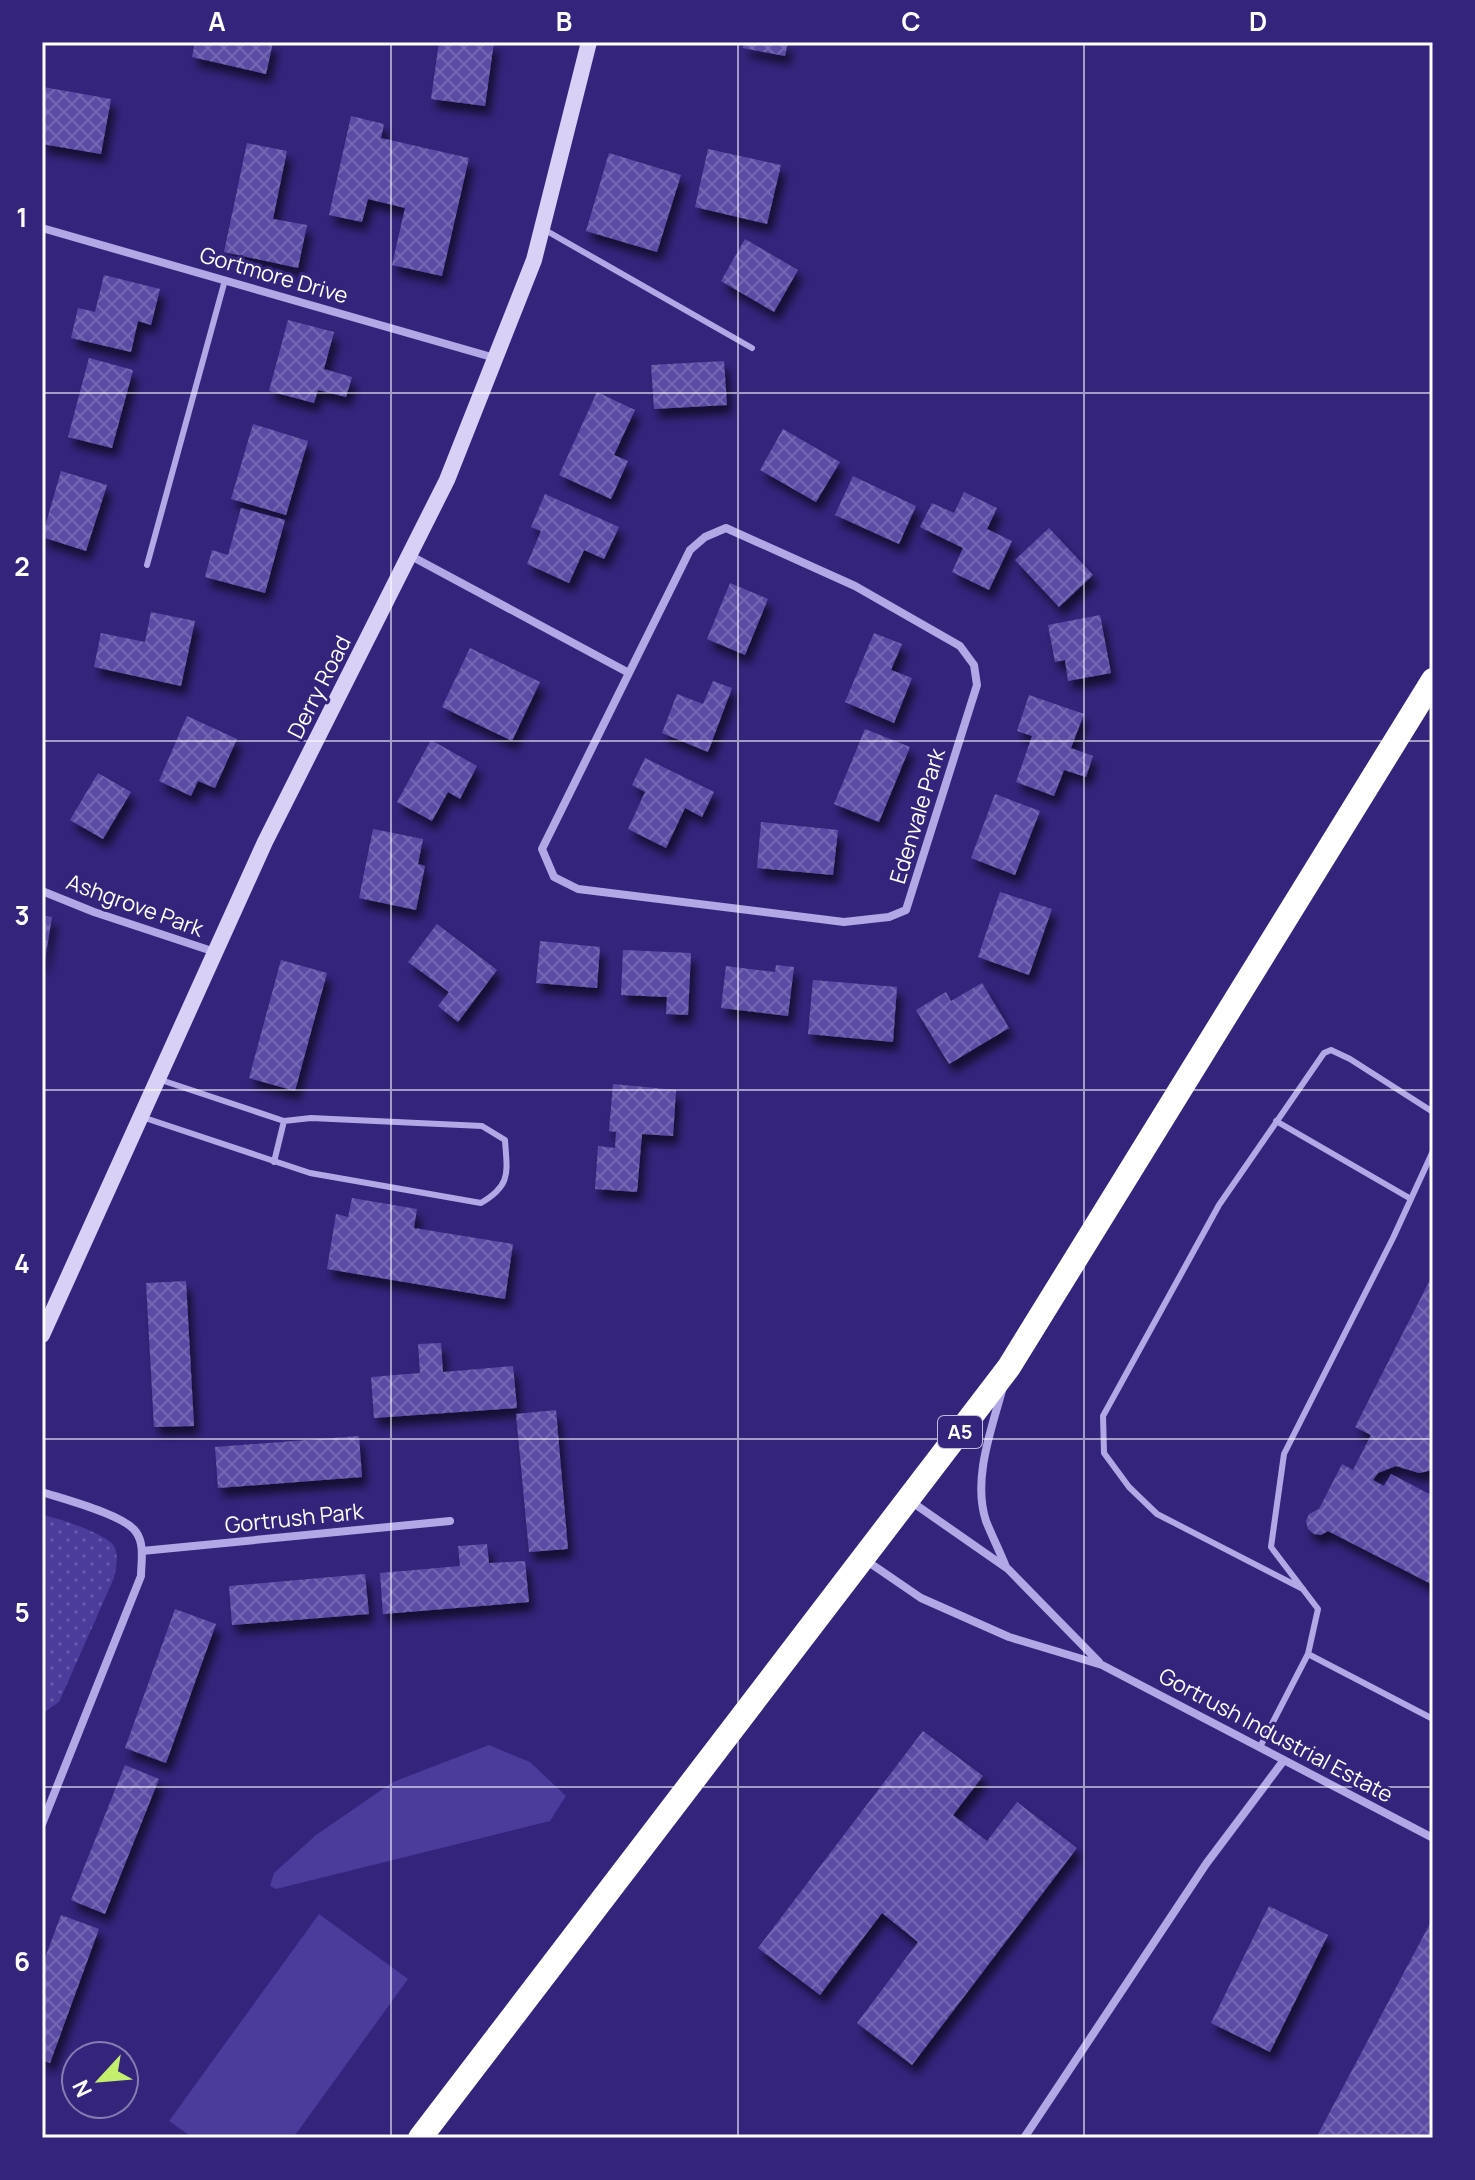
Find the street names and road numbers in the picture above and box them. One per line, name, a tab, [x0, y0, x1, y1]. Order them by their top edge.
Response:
street label: Gortmore Drive	[196, 239, 352, 311]
street label: Derry Road	[280, 631, 358, 743]
street label: Edenvale Park	[882, 744, 952, 887]
street label: Ashgrove Park	[62, 866, 209, 944]
road number: A5	[938, 1416, 982, 1448]
street label: Gortrush Park	[223, 1496, 366, 1540]
street label: Gortrush Industrial Estate	[1154, 1660, 1398, 1810]

